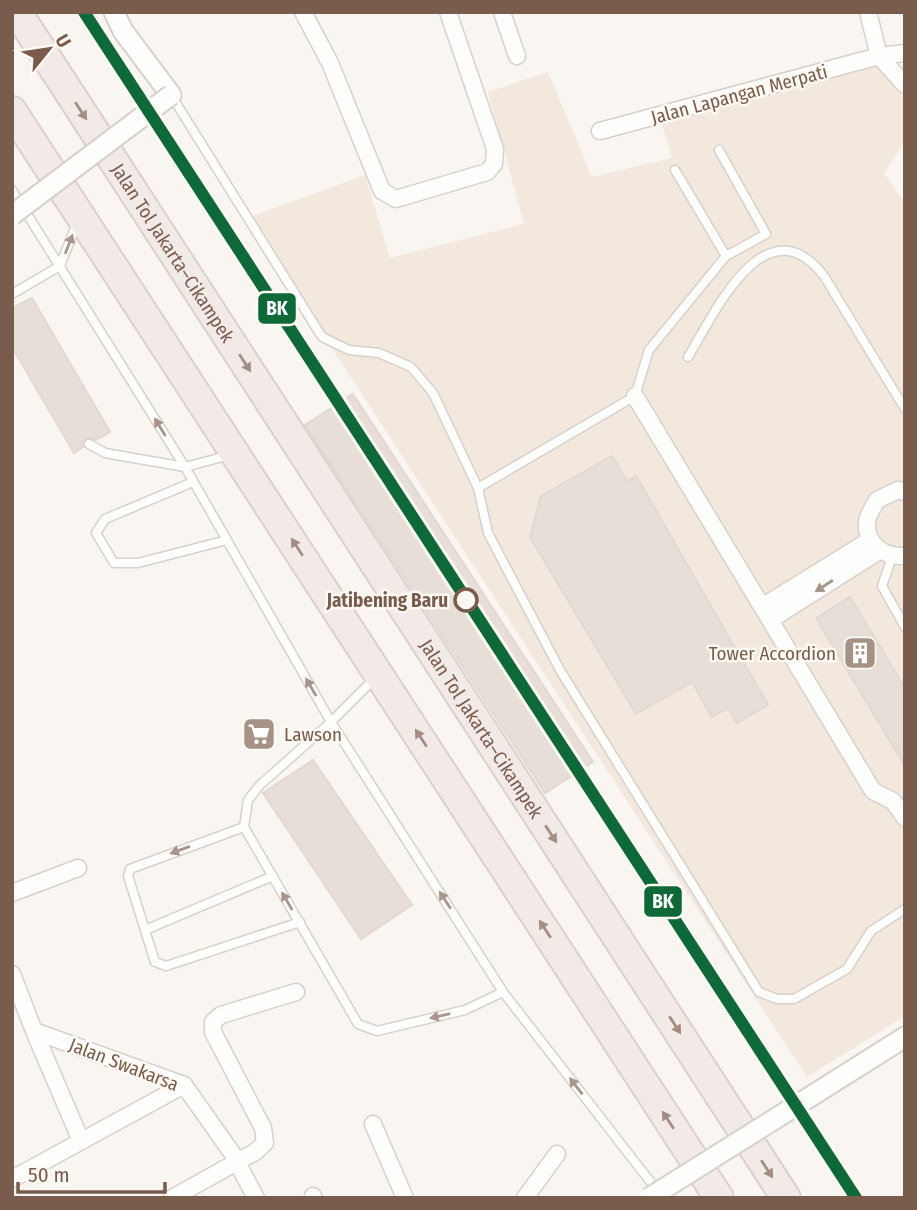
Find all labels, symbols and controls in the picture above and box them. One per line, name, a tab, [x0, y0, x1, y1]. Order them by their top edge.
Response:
north arrow	[14, 14, 84, 84]
text: U	[51, 30, 76, 51]
street label: Jalan Lapangan Merpati	[648, 60, 830, 129]
one-way arrow	[74, 101, 87, 120]
street label: Jalan Tol Jakarta–Cikampek	[106, 159, 239, 347]
one-way arrow	[64, 233, 75, 254]
line badge: BK	[257, 292, 297, 325]
text: BK	[266, 297, 289, 320]
one-way arrow	[239, 353, 252, 372]
one-way arrow	[153, 417, 166, 436]
one-way arrow	[291, 537, 304, 557]
one-way arrow	[815, 579, 834, 592]
marker: Jatibening Baru	[454, 588, 478, 612]
place label: Jatibening Baru	[325, 589, 448, 612]
building icon: Tower Accordion	[841, 634, 879, 672]
street label: Jalan Tol Jakarta–Cikampek	[415, 635, 548, 823]
place label: Tower Accordion	[709, 642, 836, 665]
one-way arrow	[305, 677, 317, 697]
supermarket icon: Lawson	[240, 715, 278, 753]
place label: Lawson	[284, 723, 342, 746]
one-way arrow	[414, 729, 428, 747]
one-way arrow	[544, 825, 557, 844]
one-way arrow	[169, 845, 190, 856]
line badge: BK	[643, 885, 683, 918]
text: BK	[652, 890, 675, 913]
one-way arrow	[281, 891, 293, 910]
one-way arrow	[438, 891, 451, 910]
one-way arrow	[538, 919, 551, 939]
one-way arrow	[429, 1011, 451, 1022]
one-way arrow	[668, 1016, 681, 1035]
street label: Jalan Swakarsa	[66, 1033, 182, 1096]
one-way arrow	[570, 1077, 584, 1095]
one-way arrow	[662, 1110, 675, 1130]
scale bar	[18, 1150, 164, 1194]
one-way arrow	[761, 1159, 774, 1179]
text: 50 m	[28, 1162, 70, 1188]

